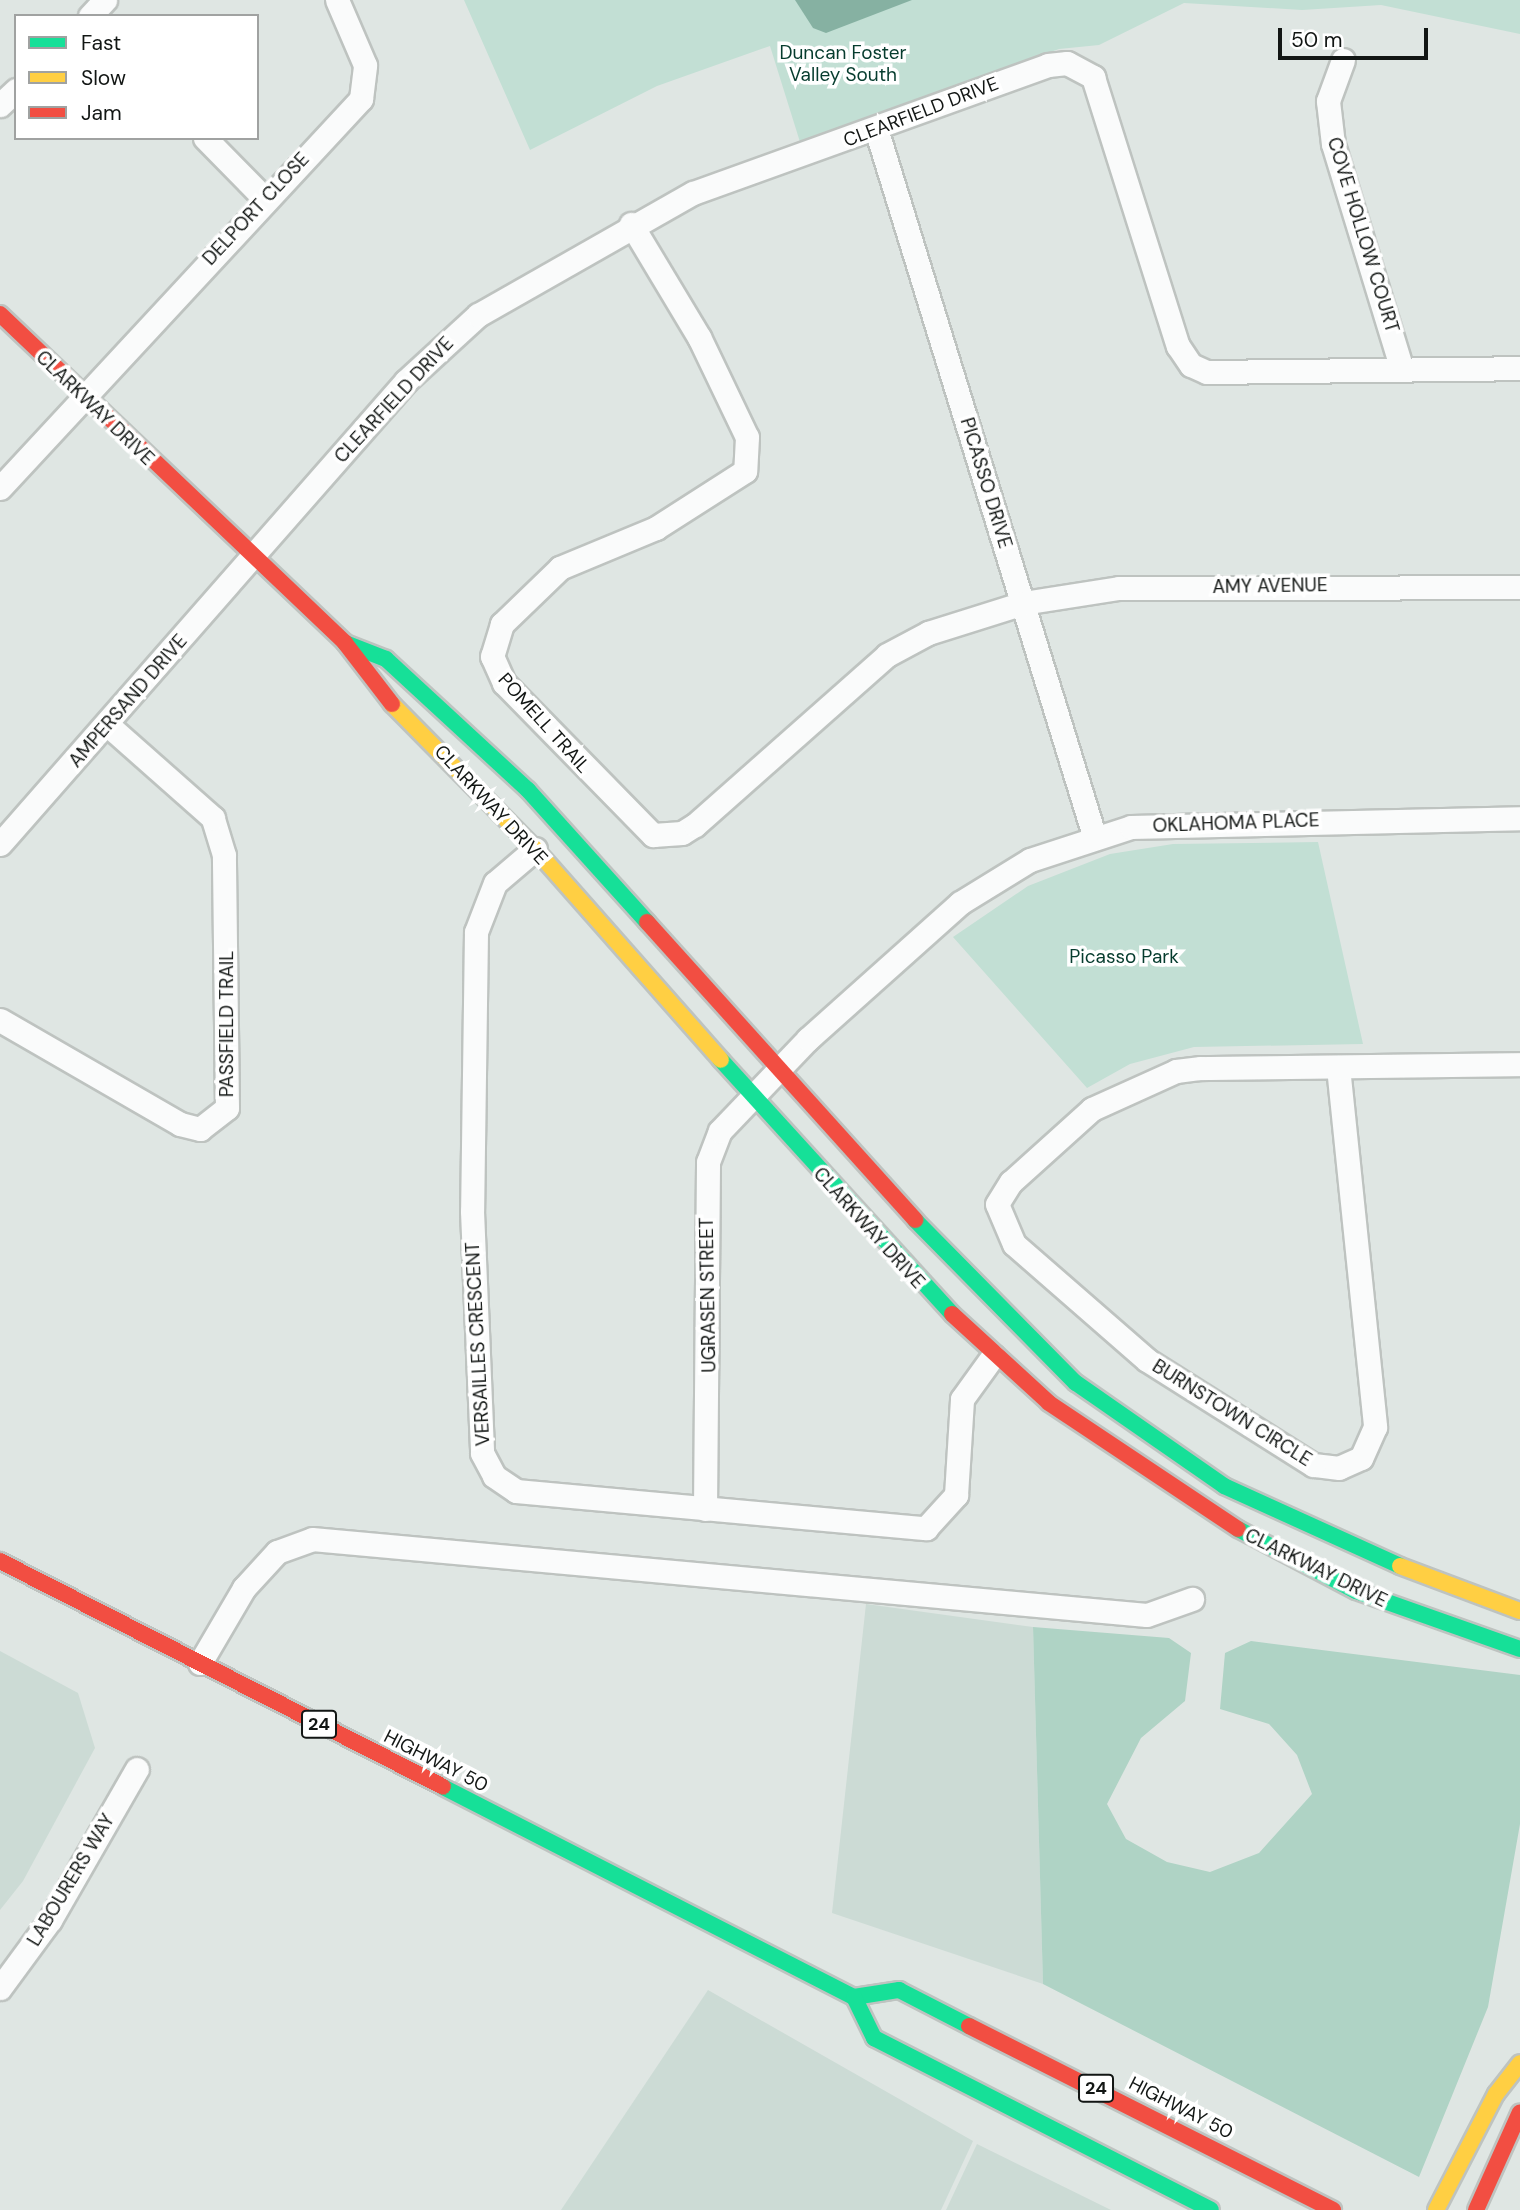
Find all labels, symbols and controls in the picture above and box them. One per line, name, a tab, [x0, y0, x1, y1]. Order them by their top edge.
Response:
legend	[14, 14, 259, 140]
scale bar	[1282, 14, 1432, 58]
text: 50 m	[1291, 26, 1342, 54]
text: Fast	[81, 29, 121, 57]
park label: Duncan Foster Valley South	[779, 42, 907, 86]
text: Slow	[81, 64, 126, 92]
street label: CLEARFIELD DRIVE	[840, 72, 1002, 152]
text: Jam	[81, 99, 122, 127]
street label: COVE HOLLOW COURT	[1322, 135, 1404, 335]
street label: DELPORT CLOSE	[198, 148, 314, 270]
street label: CLEARFIELD DRIVE	[330, 332, 458, 468]
street label: CLARKWAY DRIVE	[31, 346, 159, 470]
street label: PICASSO DRIVE	[955, 415, 1017, 551]
street label: AMY AVENUE	[1212, 574, 1328, 598]
street label: AMPERSAND DRIVE	[64, 630, 192, 772]
street label: POMELL TRAIL	[493, 668, 595, 778]
street label: CLARKWAY DRIVE	[430, 740, 552, 870]
street label: OKLAHOMA PLACE	[1152, 809, 1320, 837]
park label: Picasso Park	[1069, 946, 1179, 968]
street label: PASSFIELD TRAIL	[216, 951, 238, 1097]
street label: CLARKWAY DRIVE	[809, 1163, 929, 1293]
street label: UGRASEN STREET	[695, 1217, 721, 1373]
street label: VERSAILLES CRESCENT	[461, 1241, 495, 1447]
street label: BURNSTOWN CIRCLE	[1148, 1355, 1316, 1471]
street label: CLARKWAY DRIVE	[1241, 1524, 1391, 1612]
road number: 24	[300, 1709, 338, 1738]
street label: HIGHWAY 50	[380, 1725, 492, 1797]
street label: LABOURERS WAY	[23, 1810, 119, 1950]
street label: HIGHWAY 50	[1125, 2072, 1237, 2144]
road number: 24	[1077, 2074, 1115, 2102]

